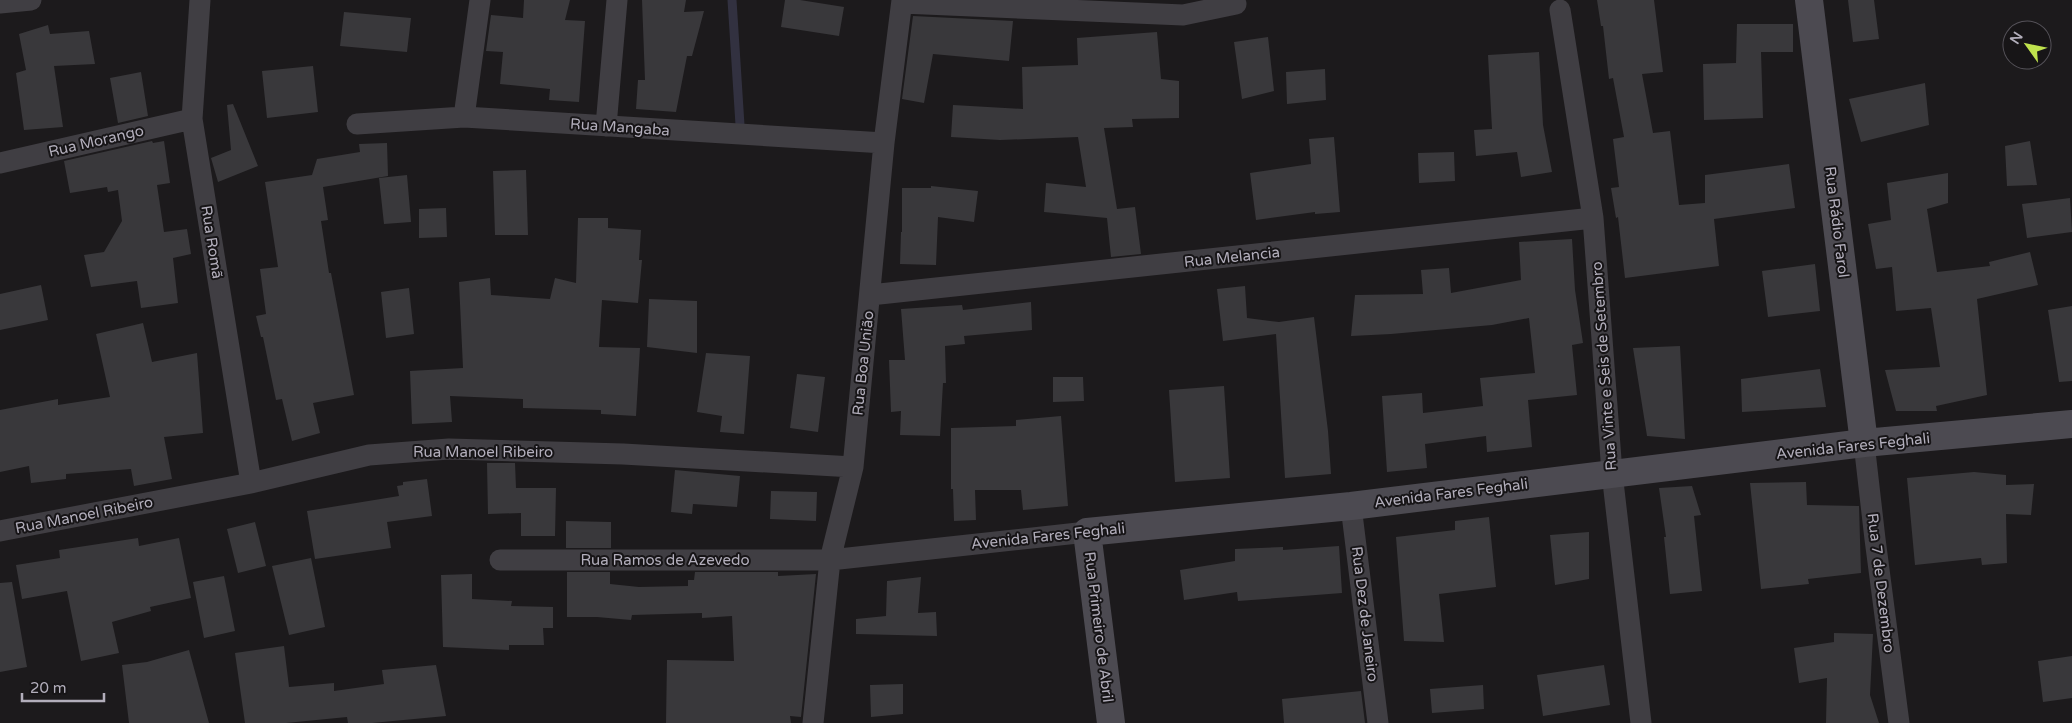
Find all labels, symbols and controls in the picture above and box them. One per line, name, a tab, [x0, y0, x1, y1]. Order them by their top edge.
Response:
north arrow	[2002, 20, 2052, 70]
text: N	[2006, 29, 2027, 48]
street label: Rua Mangaba	[569, 115, 671, 139]
street label: Rua Morango	[46, 121, 146, 161]
street label: Rua Rádio Farol	[1821, 165, 1853, 279]
street label: Rua Romã	[197, 204, 227, 280]
street label: Rua Melancia	[1183, 243, 1281, 271]
street label: Rua Vinte e Seis de Setembro	[1588, 261, 1620, 471]
street label: Rua Boa União	[849, 310, 877, 416]
street label: Avenida Fares Feghali	[1775, 429, 1931, 463]
street label: Rua Manoel Ribeiro	[413, 443, 553, 461]
street label: Avenida Fares Feghali	[1373, 475, 1529, 511]
street label: Rua Manoel Ribeiro	[13, 493, 155, 537]
street label: Rua 7 de Dezembro	[1863, 512, 1899, 654]
street label: Avenida Fares Feghali	[970, 519, 1126, 553]
street label: Rua Dez de Janeiro	[1348, 545, 1382, 683]
street label: Rua Ramos de Azevedo	[580, 551, 750, 569]
street label: Rua Primeiro de Abril	[1081, 551, 1117, 703]
scale bar	[22, 670, 105, 702]
text: 20 m	[30, 679, 67, 697]

